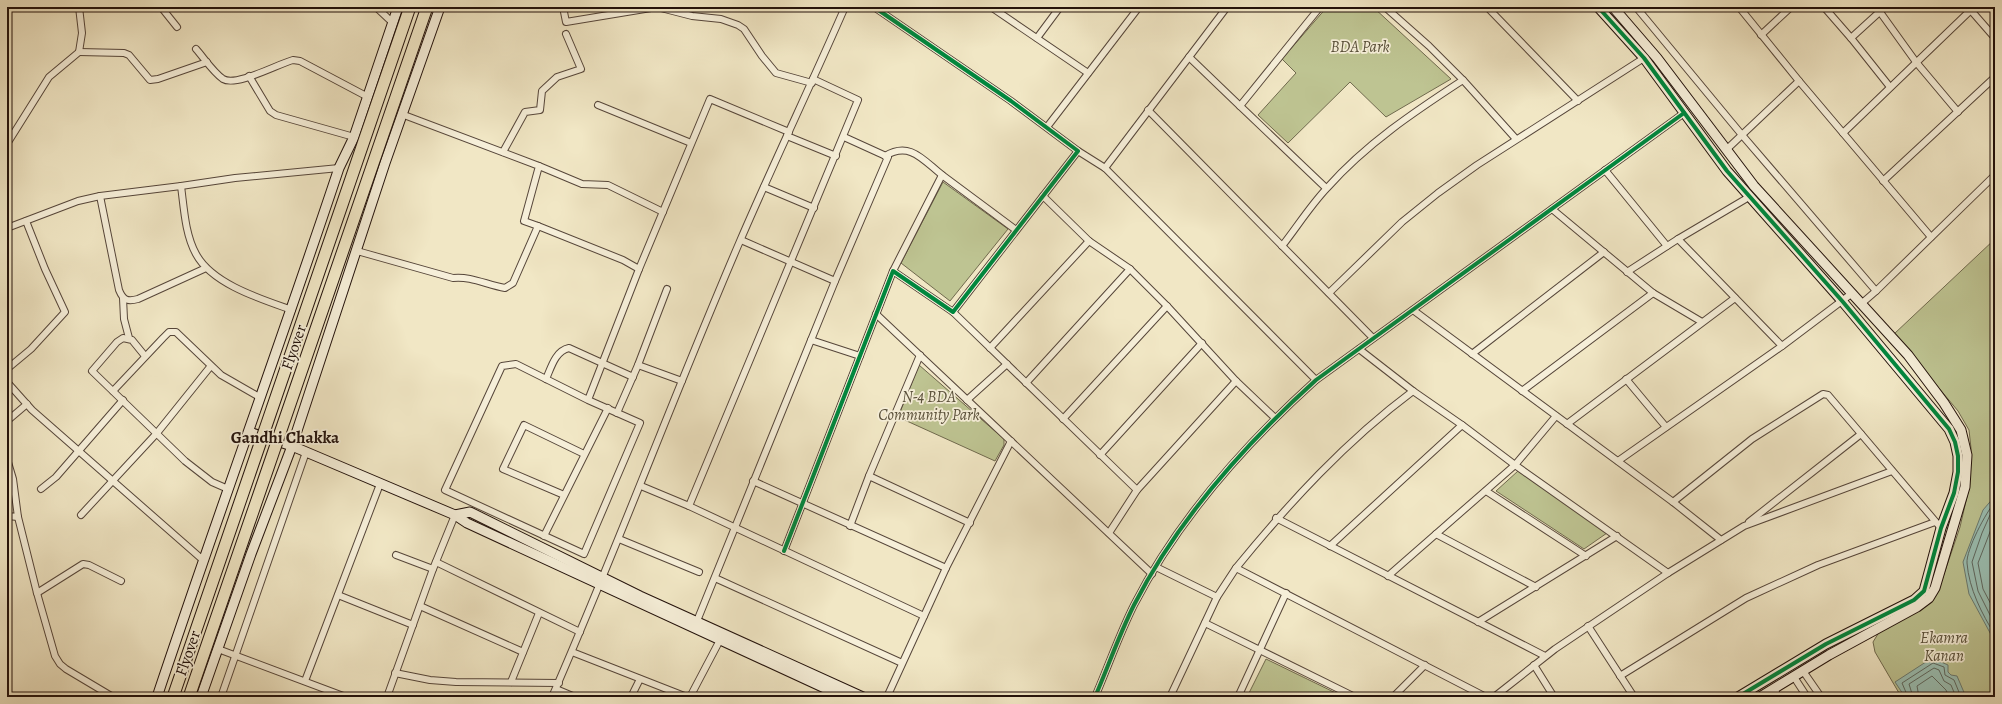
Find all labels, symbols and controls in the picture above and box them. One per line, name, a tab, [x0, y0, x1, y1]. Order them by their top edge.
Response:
park label: BDA Park	[1330, 36, 1390, 58]
street label: Flyover	[276, 322, 312, 373]
park label: N-4 BDA Community Park	[878, 386, 980, 426]
district label: Gandhi Chakka	[231, 426, 340, 449]
park label: Ekamra Kanan	[1920, 627, 1969, 667]
street label: Flyover	[170, 628, 206, 679]

